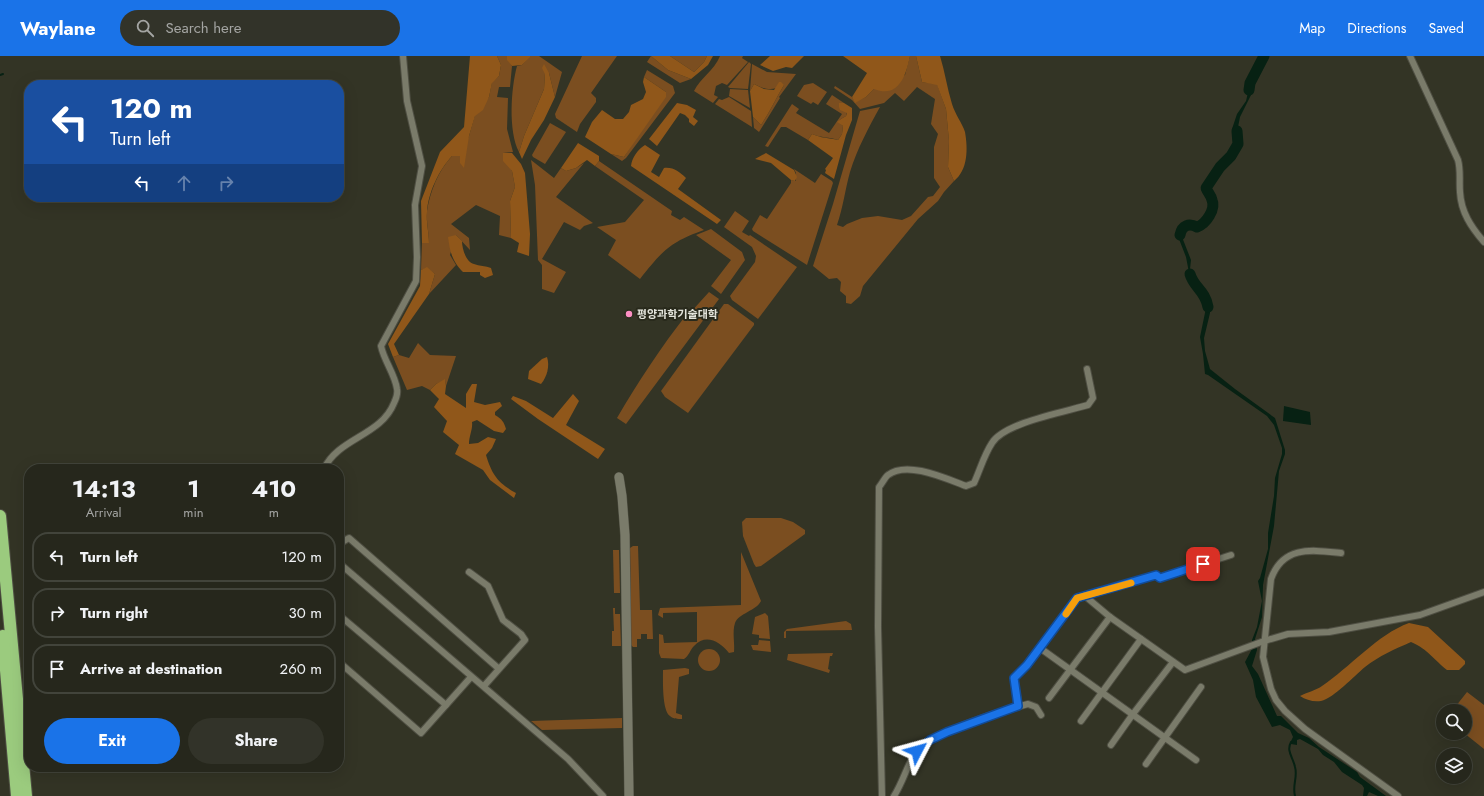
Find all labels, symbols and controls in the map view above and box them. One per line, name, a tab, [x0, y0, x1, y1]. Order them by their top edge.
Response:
search box	[120, 10, 400, 46]
text: Waylane	[20, 15, 96, 42]
icon: search	[134, 17, 156, 39]
text: Search here	[166, 17, 241, 39]
text: Map	[1299, 18, 1325, 38]
text: Directions	[1347, 18, 1407, 38]
text: Saved	[1429, 18, 1464, 38]
text: 120 m	[110, 88, 193, 129]
icon: left	[44, 96, 96, 148]
text: Turn left	[110, 126, 170, 152]
icon: left	[131, 172, 153, 194]
icon: ahead	[173, 172, 195, 194]
icon: right	[215, 172, 237, 194]
place label: 평양과학기술대학	[637, 306, 718, 322]
marker: 평양과학기술대학	[624, 309, 634, 319]
text: 14:13	[72, 471, 136, 506]
text: 1	[187, 471, 200, 506]
text: 410	[251, 471, 296, 506]
text: Arrival	[86, 503, 122, 522]
text: min	[183, 503, 204, 522]
text: m	[269, 503, 279, 522]
icon: left	[46, 546, 68, 568]
text: Turn left	[80, 546, 138, 568]
text: 120 m	[282, 546, 322, 568]
pin	[1186, 547, 1220, 581]
icon: arrive	[1192, 553, 1214, 575]
icon: right	[46, 602, 68, 624]
text: Turn right	[80, 602, 148, 624]
text: 30 m	[289, 602, 322, 624]
icon: arrive	[46, 658, 68, 680]
text: Arrive at destination	[80, 658, 222, 680]
text: 260 m	[280, 658, 322, 680]
map controls	[1436, 704, 1472, 784]
button: search	[1436, 704, 1472, 740]
button: Exit	[44, 718, 180, 764]
button: Share	[188, 718, 324, 764]
position arrow	[896, 730, 938, 772]
button: layers	[1436, 748, 1472, 784]

